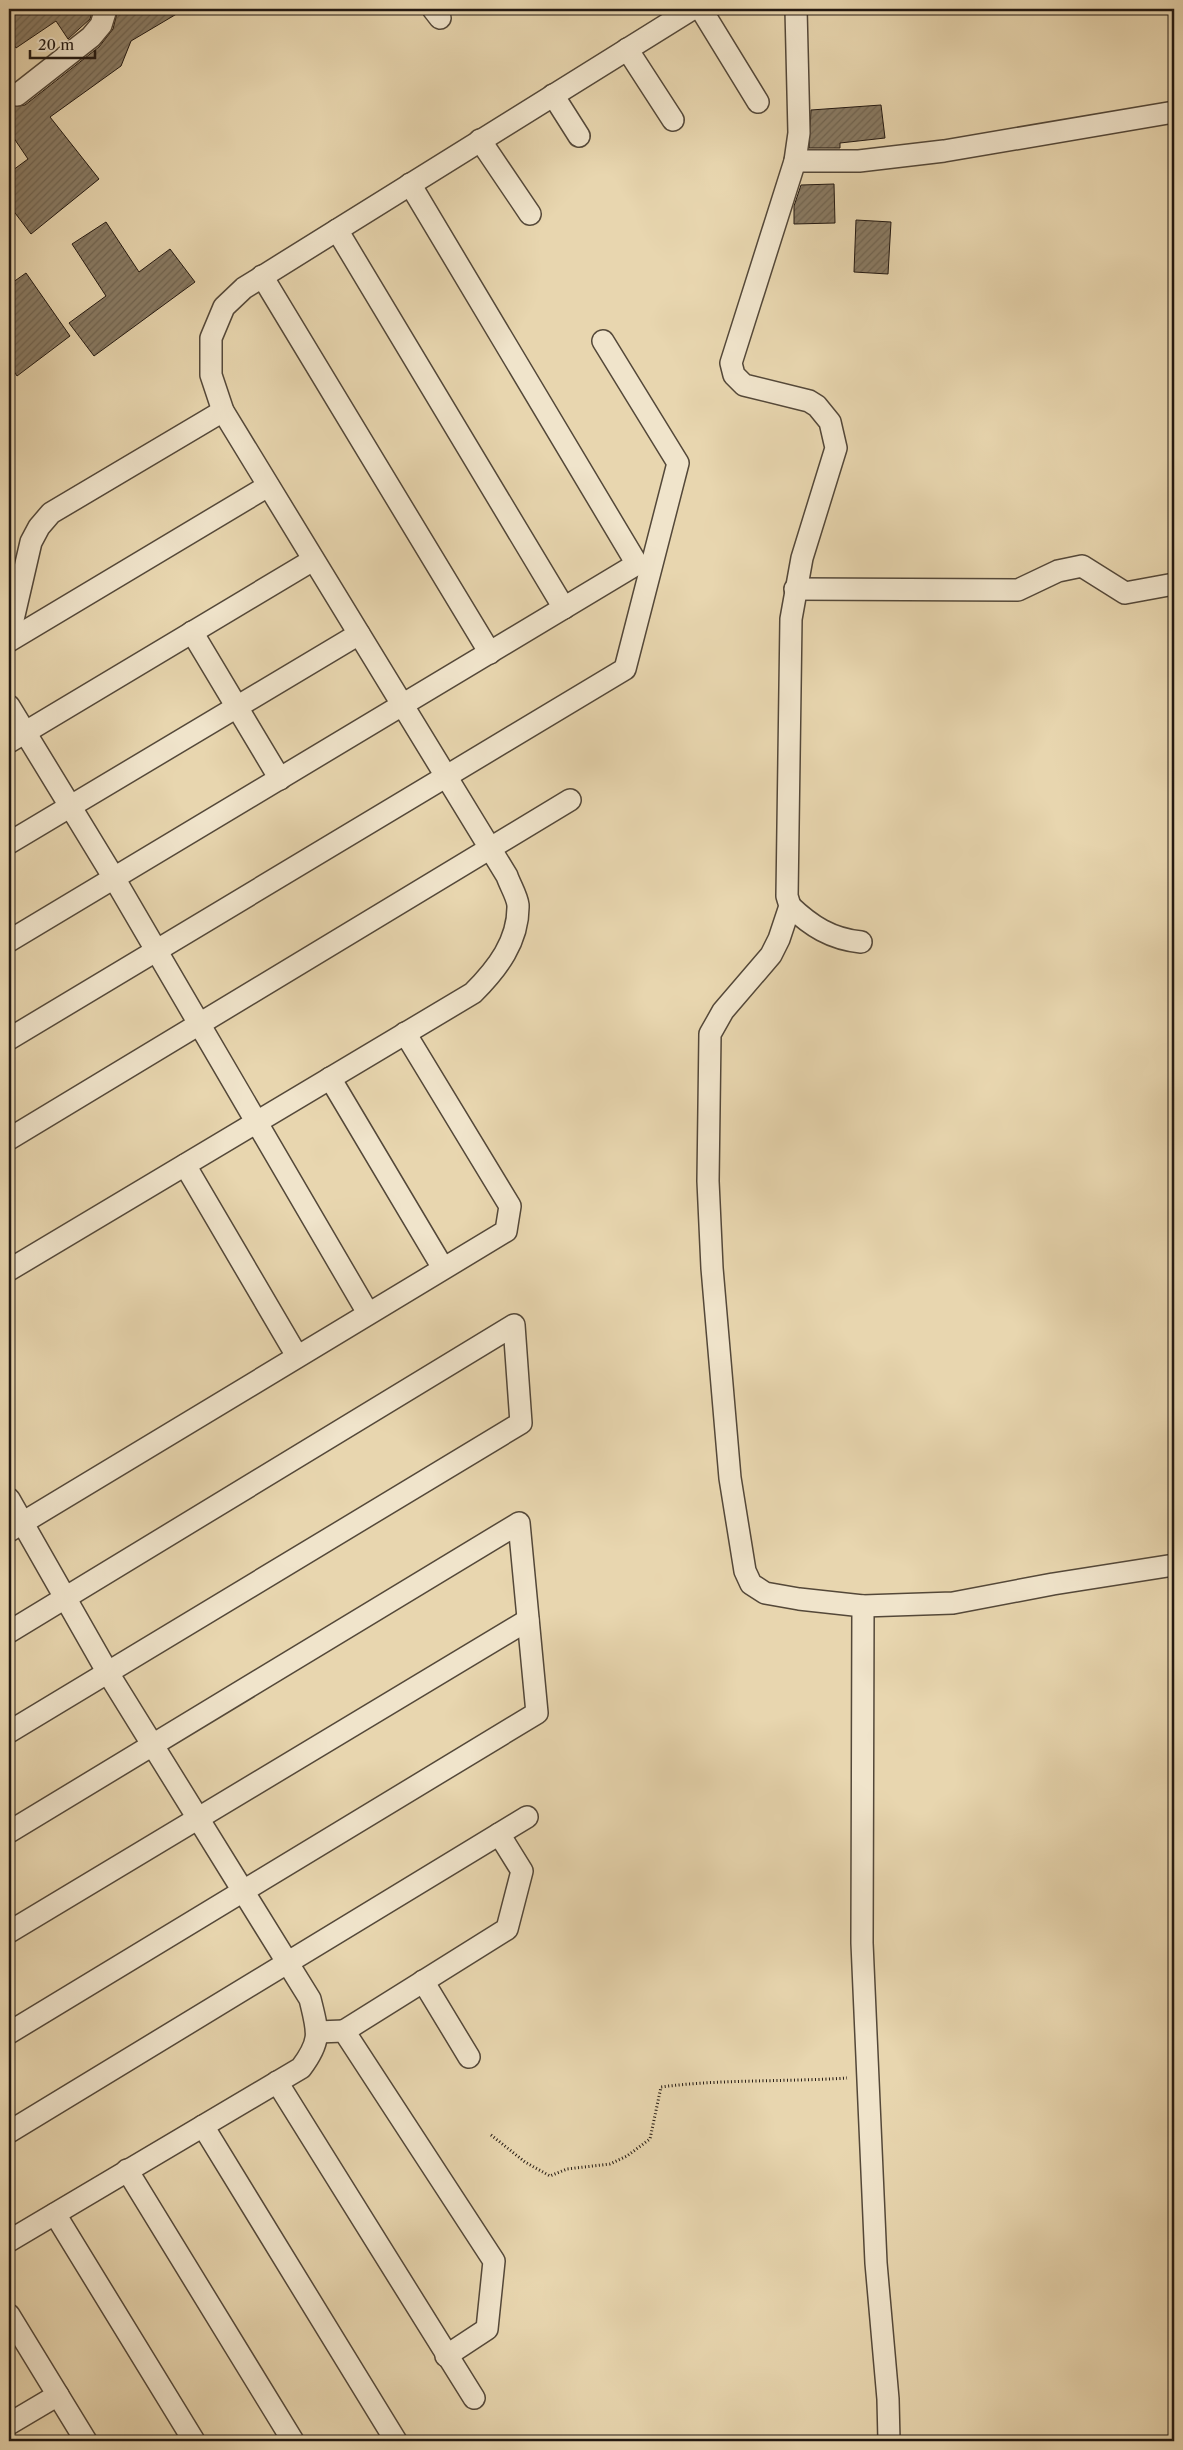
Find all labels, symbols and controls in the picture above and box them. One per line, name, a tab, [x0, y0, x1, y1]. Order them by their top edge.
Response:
scale bar	[30, 28, 95, 60]
text: 20 m	[38, 35, 74, 54]

